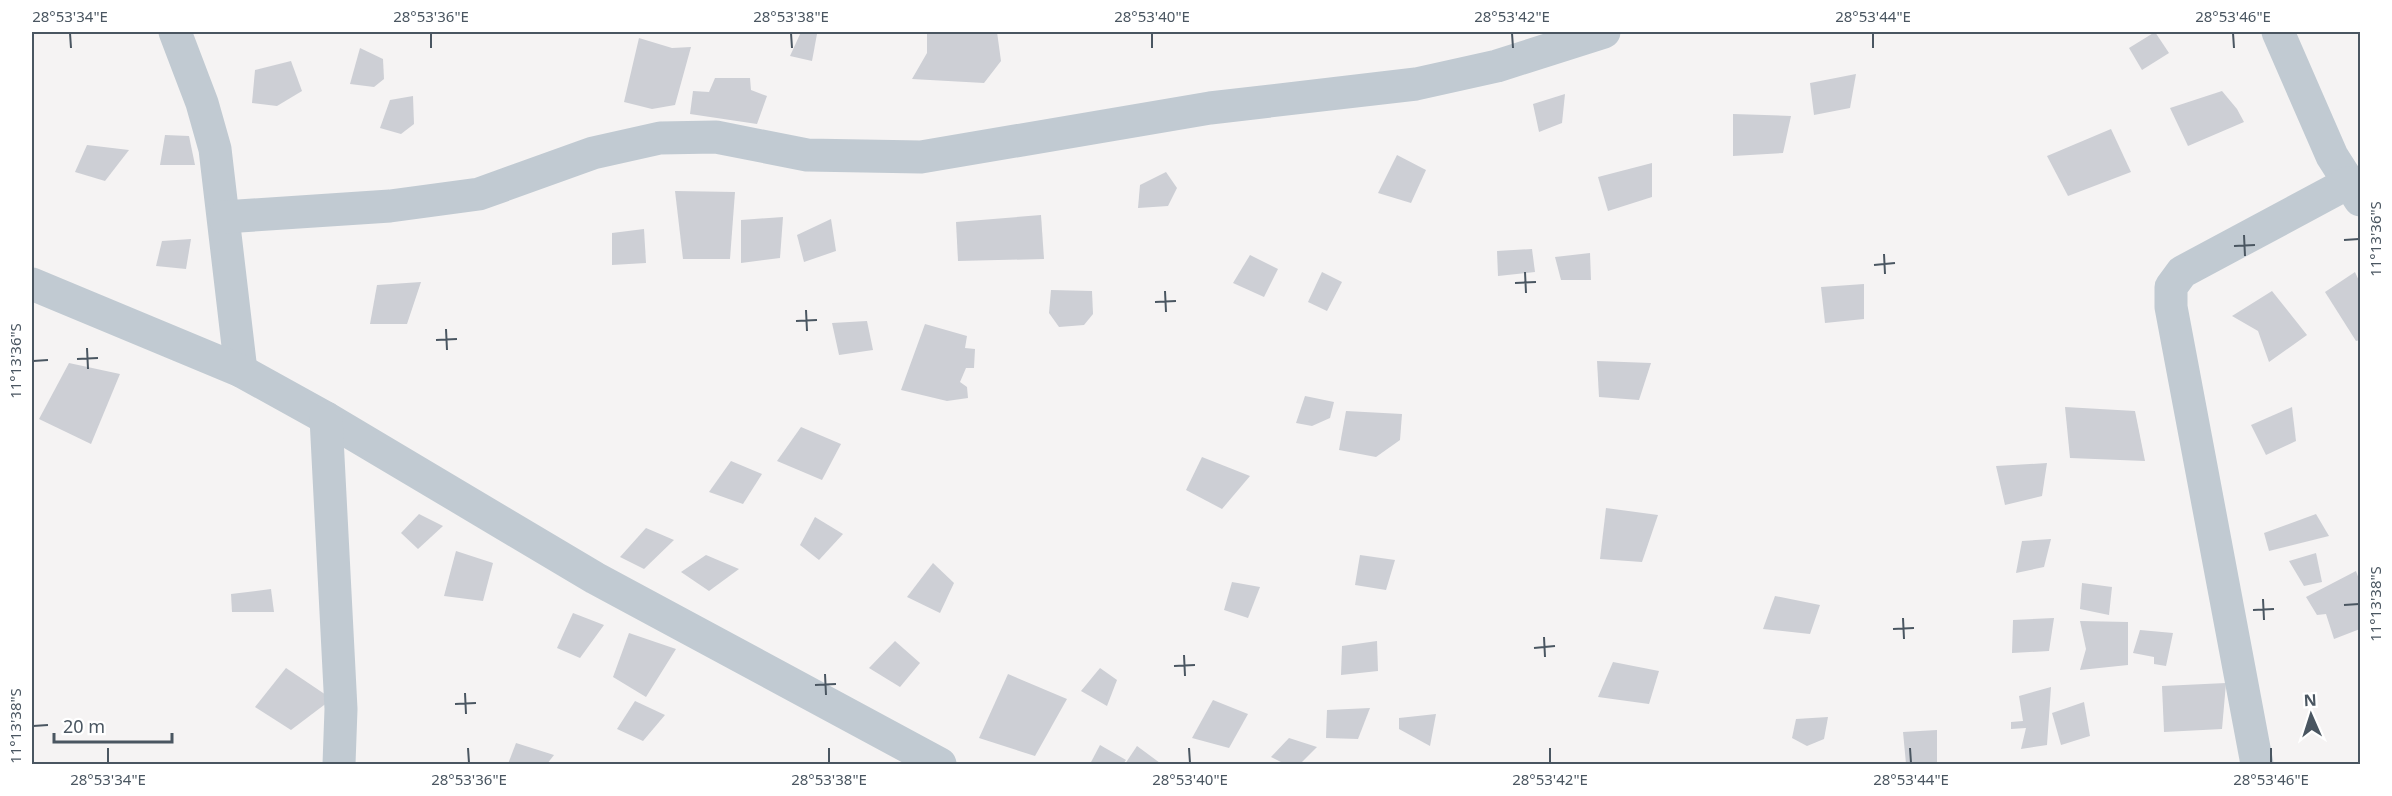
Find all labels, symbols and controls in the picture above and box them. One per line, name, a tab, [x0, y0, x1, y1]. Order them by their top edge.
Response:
text: 28°53'34"E	[32, 6, 108, 26]
text: 28°53'36"E	[393, 6, 469, 26]
text: 28°53'38"E	[753, 6, 829, 26]
text: 28°53'40"E	[1114, 6, 1190, 26]
text: 28°53'42"E	[1474, 6, 1550, 26]
text: 28°53'44"E	[1835, 6, 1911, 26]
text: 28°53'46"E	[2195, 6, 2271, 26]
text: 11°13'36"S	[2365, 201, 2385, 277]
text: 11°13'36"S	[5, 323, 25, 399]
text: 11°13'38"S	[2365, 566, 2385, 642]
north arrow	[2281, 685, 2341, 745]
text: 11°13'38"S	[5, 688, 25, 764]
text: N	[2303, 689, 2317, 711]
scale bar	[54, 706, 172, 744]
text: 20 m	[63, 714, 105, 738]
text: 28°53'34"E	[70, 769, 146, 789]
text: 28°53'36"E	[431, 769, 507, 789]
text: 28°53'38"E	[791, 769, 867, 789]
text: 28°53'40"E	[1152, 769, 1228, 789]
text: 28°53'42"E	[1512, 769, 1588, 789]
text: 28°53'44"E	[1873, 769, 1949, 789]
text: 28°53'46"E	[2233, 769, 2309, 789]

